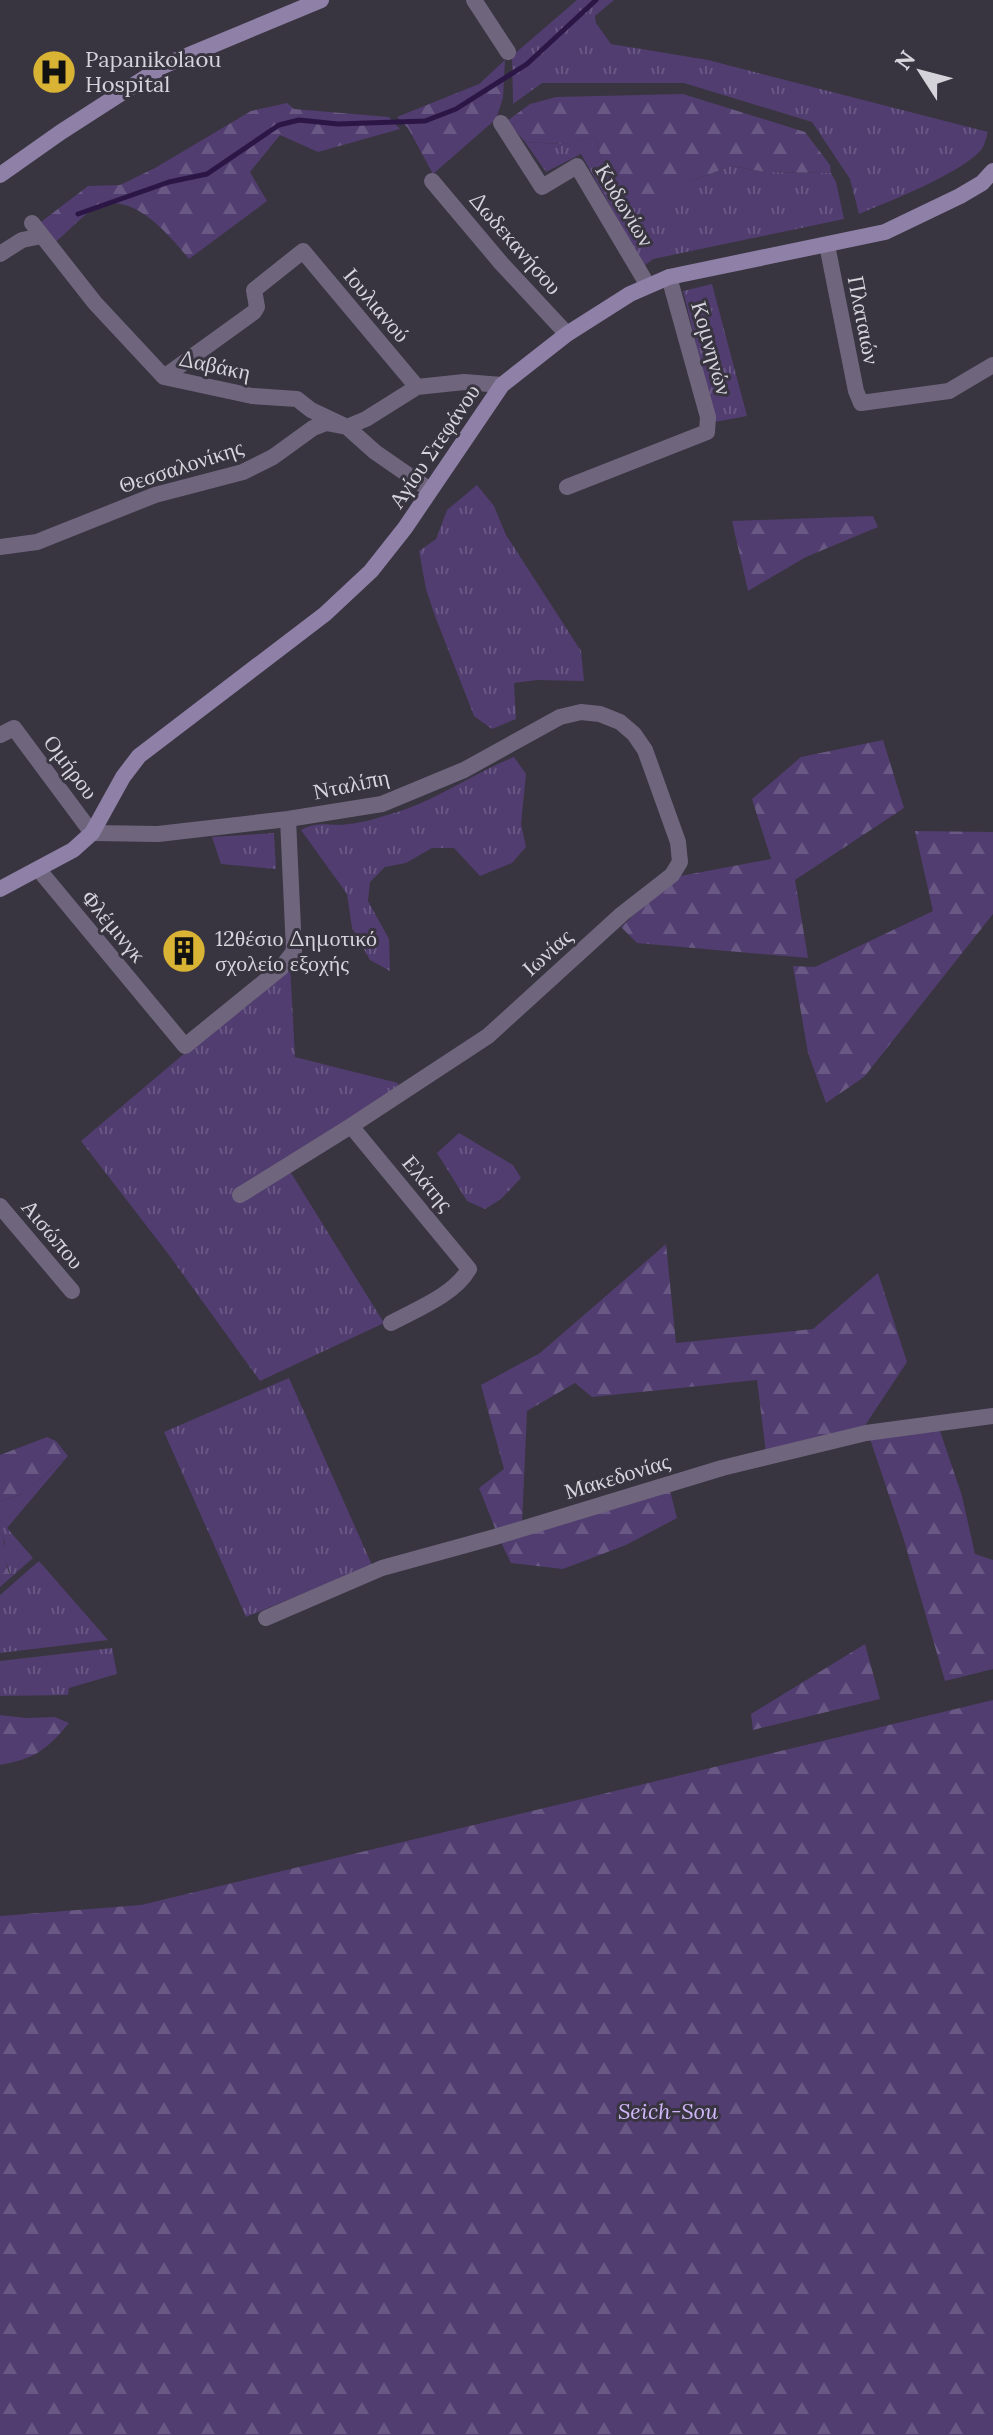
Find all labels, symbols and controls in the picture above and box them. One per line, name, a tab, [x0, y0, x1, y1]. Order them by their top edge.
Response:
north arrow	[881, 32, 961, 112]
place label: Papanikolaou Hospital	[85, 45, 221, 98]
text: N	[888, 45, 921, 75]
hospital icon: Papanikolaou Hospital	[30, 48, 78, 96]
street label: Κυδωνίων	[589, 158, 661, 252]
street label: Δωδεκανήσου	[464, 186, 568, 300]
street label: Ιουλιανού	[338, 262, 416, 348]
street label: Πλαταιών	[842, 273, 886, 367]
street label: Κομνηνών	[685, 298, 739, 398]
street label: Δαβάκη	[177, 344, 253, 386]
street label: Αγίου Στεφάνου	[382, 378, 486, 514]
street label: Θεσσαλονίκης	[115, 433, 247, 499]
street label: Ομήρου	[38, 729, 104, 805]
street label: Νταλίπη	[310, 762, 392, 806]
street label: Φλέμινγκ	[76, 884, 152, 968]
street label: Ιωνίας	[516, 922, 578, 982]
place label: 12θέσιο Δημοτικό σχολείο εξοχής	[215, 924, 377, 977]
building icon: 12θέσιο Δημοτικό σχολείο εξοχής	[160, 927, 208, 975]
street label: Ελάτης	[396, 1149, 460, 1217]
street label: Αισώπου	[16, 1193, 90, 1275]
street label: Μακεδονίας	[561, 1447, 673, 1505]
park label: Seich-Sou	[618, 2097, 718, 2125]

